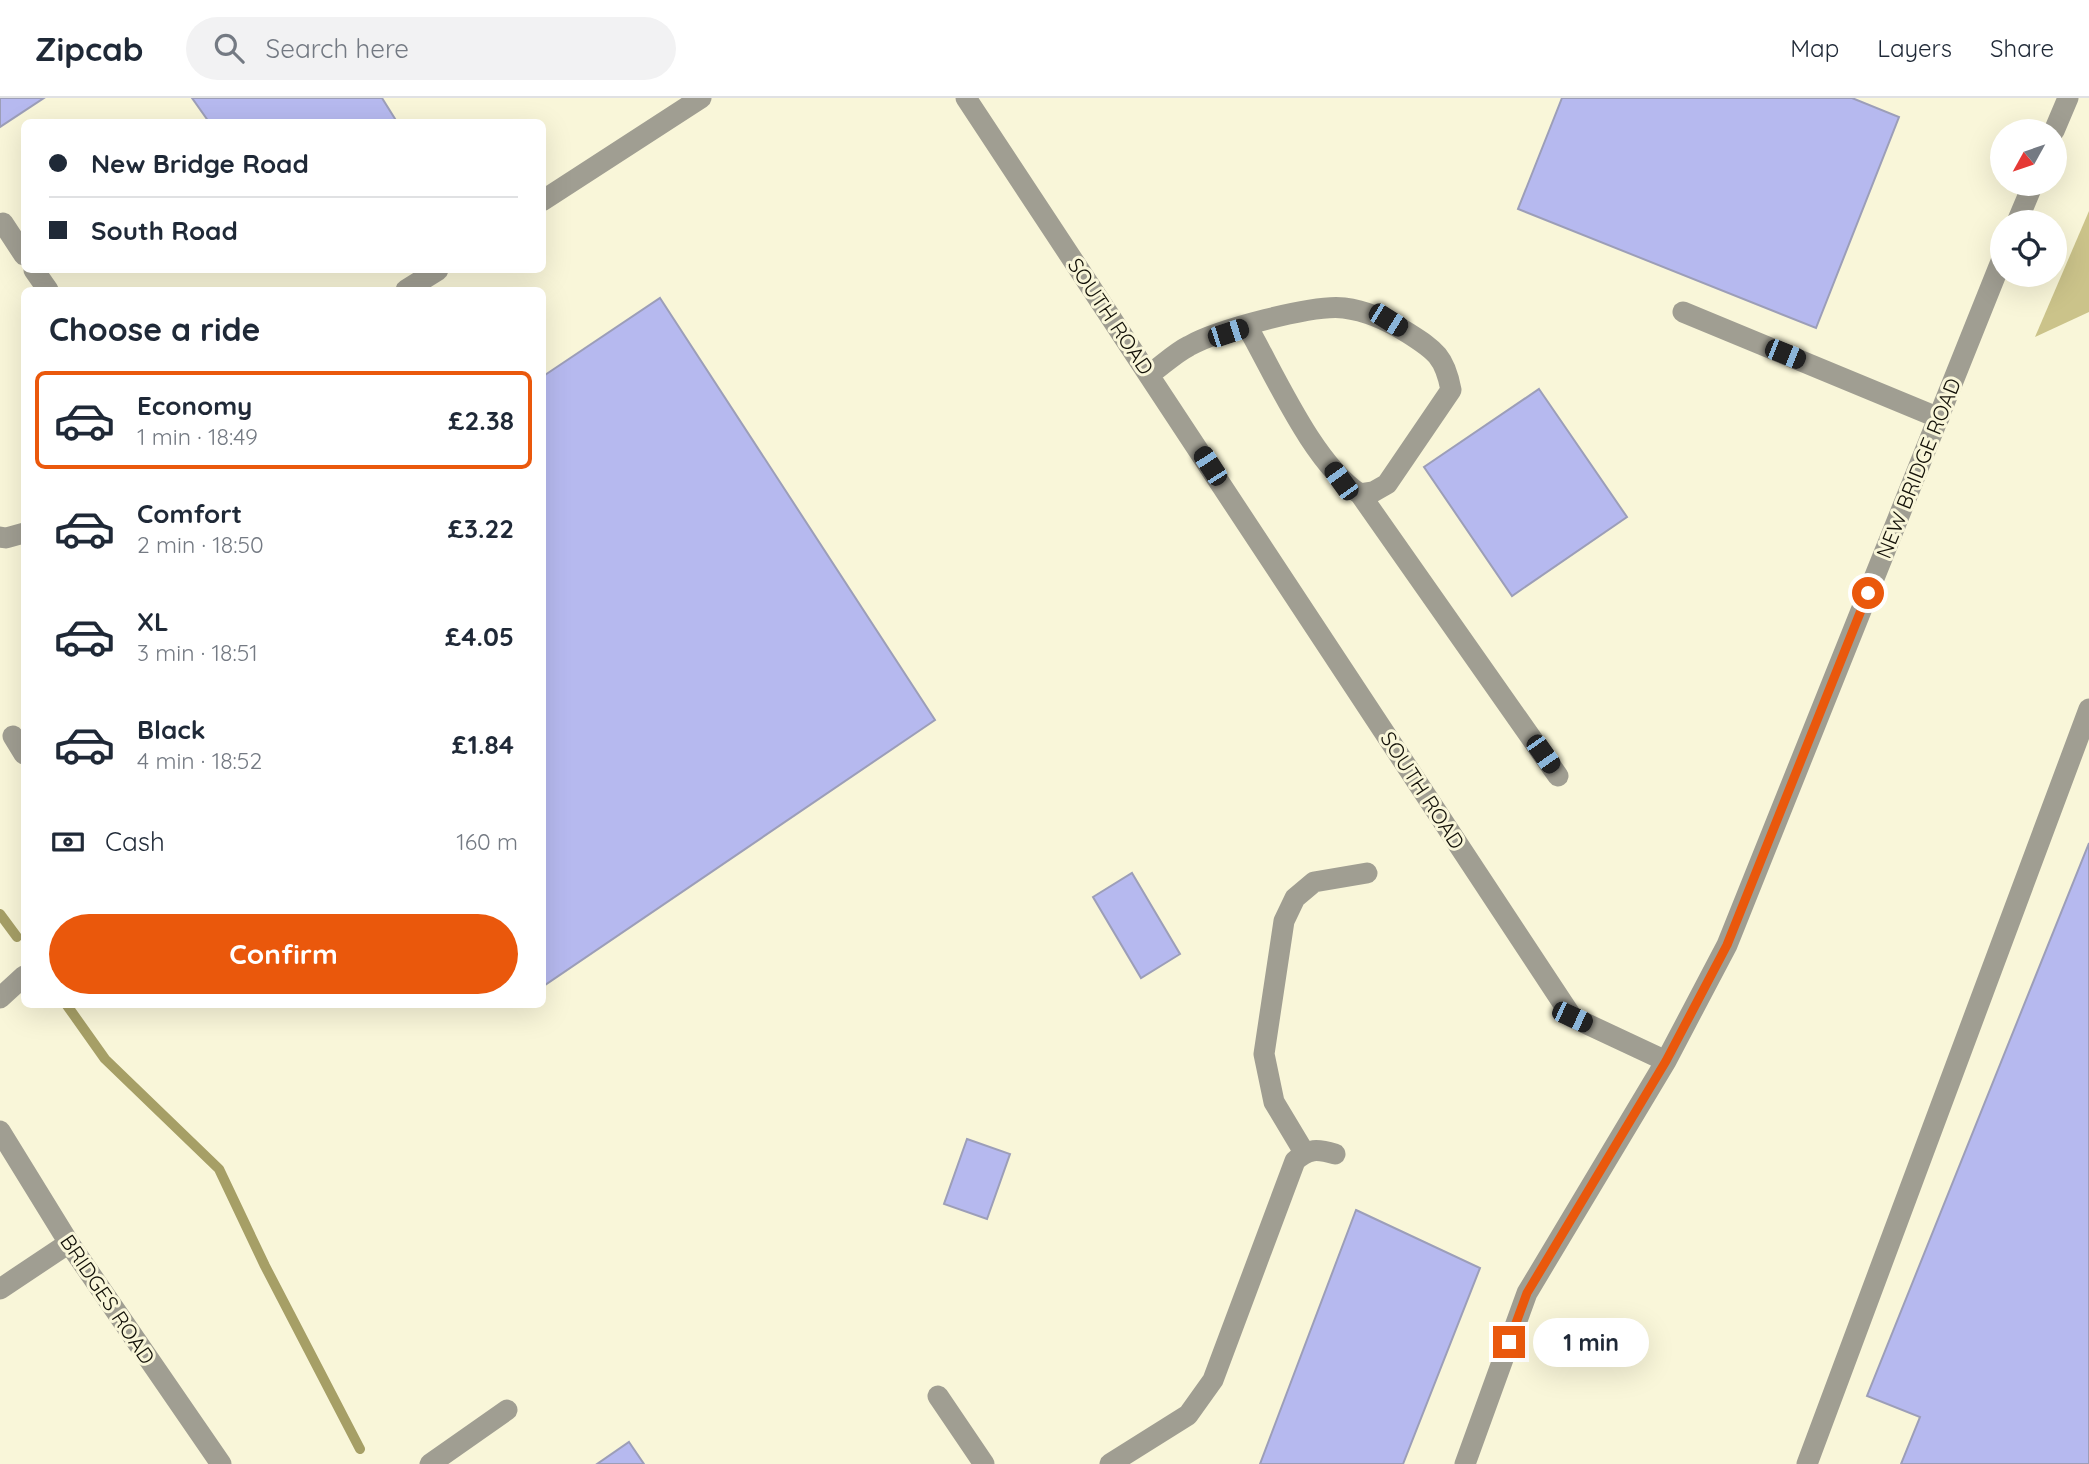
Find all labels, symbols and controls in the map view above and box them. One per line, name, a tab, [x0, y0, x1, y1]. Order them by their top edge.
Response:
search box	[186, 17, 676, 80]
text: Zipcab	[35, 28, 144, 69]
icon: search	[210, 29, 248, 67]
text: Search here	[266, 32, 409, 65]
text: Map	[1790, 33, 1839, 63]
text: Layers	[1877, 33, 1952, 63]
text: Share	[1990, 33, 2054, 63]
north arrow	[1990, 119, 2067, 196]
map controls	[1990, 119, 2067, 287]
text: New Bridge Road	[91, 147, 309, 180]
button: locate	[1990, 210, 2067, 287]
text: South Road	[91, 214, 238, 247]
street label: SOUTH ROAD	[1062, 253, 1160, 379]
car	[1365, 300, 1412, 340]
text: Choose a ride	[49, 309, 261, 349]
car	[1205, 317, 1252, 349]
car	[1762, 336, 1809, 372]
street label: NEW BRIDGE ROAD	[1870, 374, 1966, 562]
icon: car	[53, 389, 116, 452]
text: Economy	[137, 389, 252, 422]
text: £2.38	[448, 404, 514, 437]
text: 1 min · 18:49	[137, 422, 258, 451]
car	[1190, 443, 1231, 489]
car	[1321, 458, 1362, 504]
icon: car	[53, 497, 116, 560]
text: Comfort	[137, 497, 242, 530]
text: £3.22	[448, 512, 514, 545]
text: 2 min · 18:50	[137, 530, 264, 559]
route start	[1852, 577, 1884, 609]
icon: car	[53, 605, 116, 668]
text: XL	[137, 605, 169, 638]
text: £4.05	[445, 620, 514, 653]
text: 3 min · 18:51	[137, 638, 258, 667]
icon: car	[53, 713, 116, 776]
text: Black	[137, 713, 206, 746]
street label: SOUTH ROAD	[1375, 726, 1471, 854]
text: £1.84	[452, 728, 514, 761]
car	[1523, 731, 1564, 777]
text: 4 min · 18:52	[137, 746, 262, 775]
icon: cash	[49, 823, 87, 861]
text: Cash	[105, 825, 165, 858]
text: 160 m	[456, 827, 518, 856]
button: Confirm	[49, 914, 518, 994]
car	[1549, 999, 1596, 1035]
street label: BRIDGES ROAD	[55, 1229, 161, 1369]
callout: 1 min	[1534, 1318, 1649, 1366]
route end	[1493, 1326, 1525, 1358]
text: 1 min	[1563, 1328, 1619, 1357]

